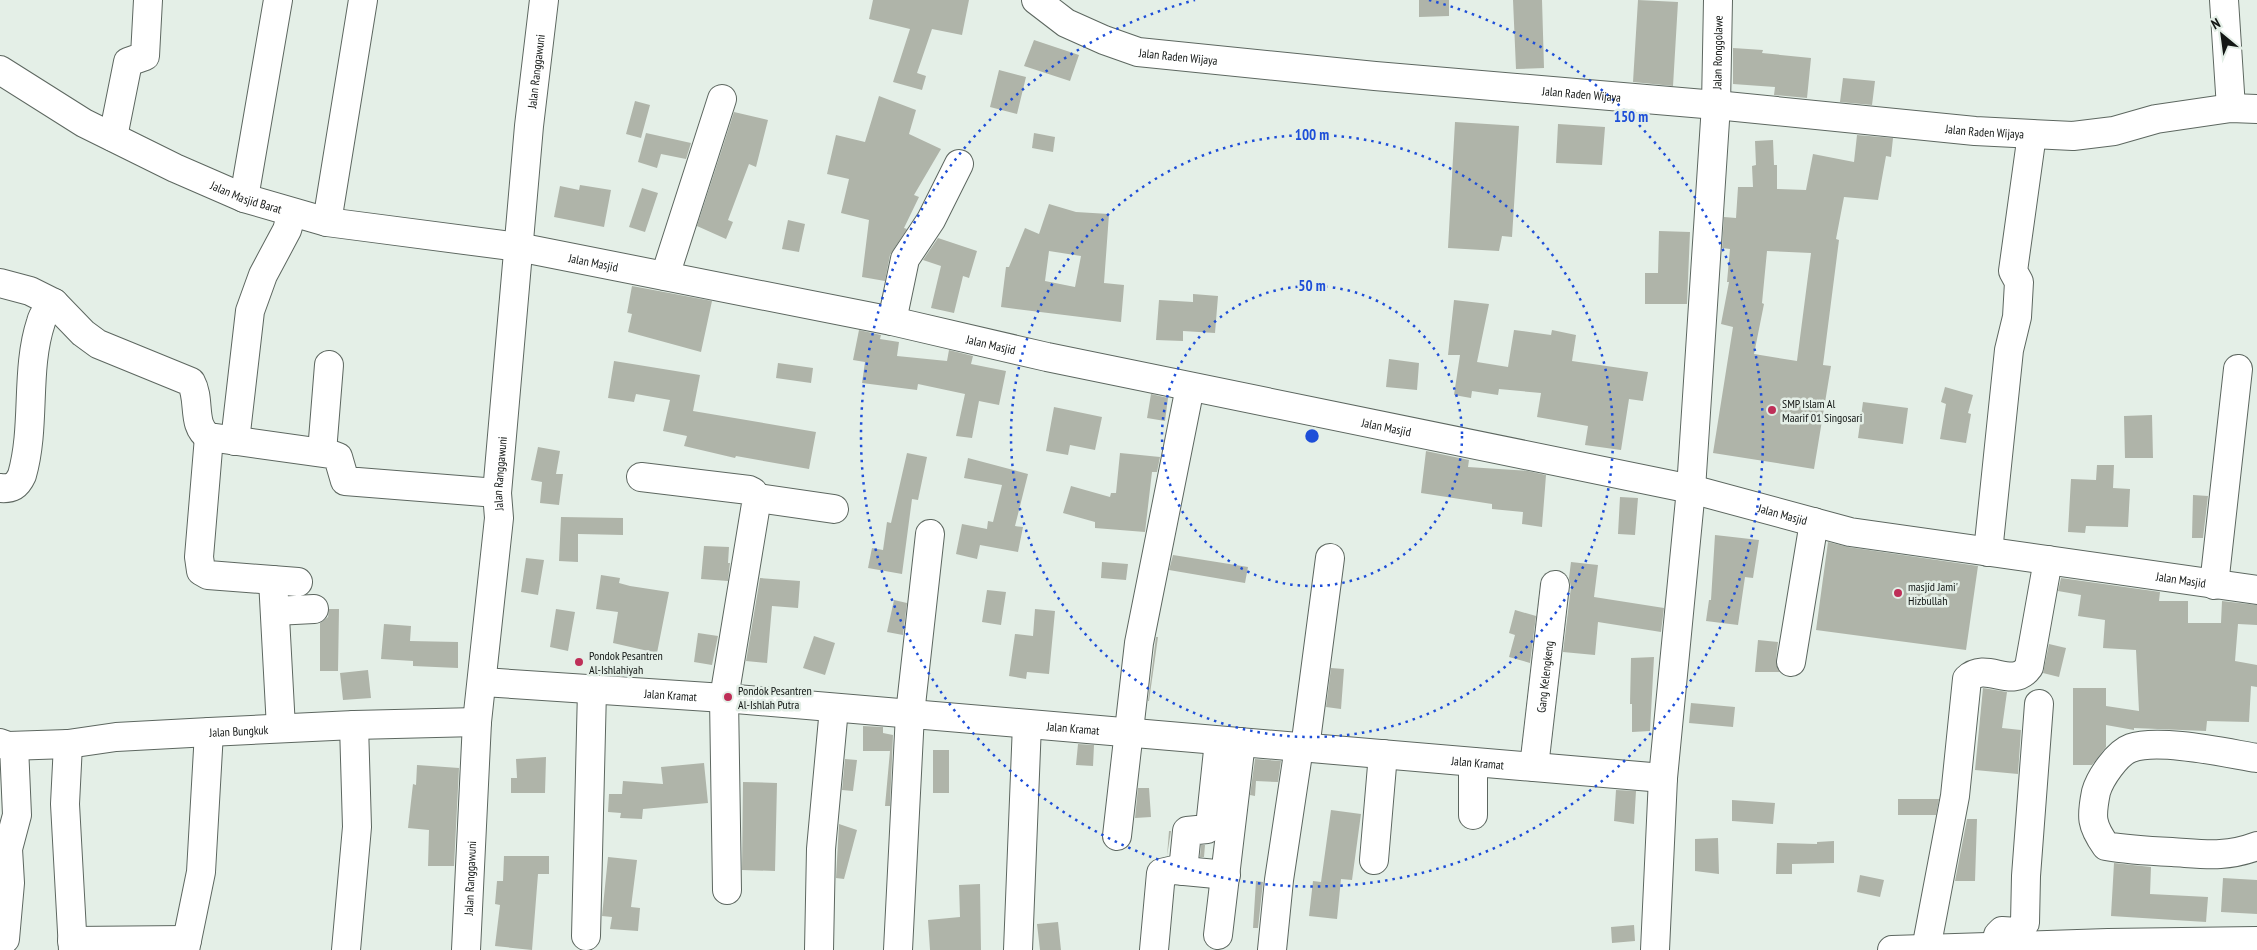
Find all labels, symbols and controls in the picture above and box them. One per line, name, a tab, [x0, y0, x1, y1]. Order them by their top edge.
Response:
north arrow	[2197, 10, 2247, 60]
text: N	[2208, 14, 2223, 33]
street label: Jalan Ronggolawe	[1709, 15, 1725, 91]
street label: Jalan Ranggawuni	[524, 33, 547, 110]
street label: Jalan Raden Wijaya	[1137, 45, 1219, 68]
street label: Jalan Raden Wijaya	[1541, 83, 1622, 104]
text: 150 m	[1614, 107, 1648, 126]
street label: Jalan Raden Wijaya	[1944, 120, 2025, 141]
text: 100 m	[1295, 125, 1329, 144]
street label: Jalan Masjid Barat	[208, 177, 284, 216]
street label: Jalan Masjid	[566, 250, 619, 274]
text: 50 m	[1298, 276, 1326, 295]
street label: Jalan Masjid	[964, 331, 1017, 357]
place label: SMP Islam Al Maarif 01 Singosari	[1782, 396, 1862, 425]
marker: SMP Islam Al Maarif 01 Singosari	[1766, 404, 1778, 416]
street label: Jalan Masjid	[1359, 414, 1412, 439]
centre of rings	[1303, 427, 1321, 445]
street label: Jalan Ranggawuni	[489, 436, 509, 512]
street label: Jalan Masjid	[1756, 500, 1809, 528]
street label: Jalan Masjid	[2154, 568, 2207, 590]
place label: masjid Jami' Hizbullah	[1908, 579, 1958, 608]
marker: masjid Jami' Hizbullah	[1892, 587, 1904, 599]
street label: Gang Kelengkeng	[1533, 640, 1556, 713]
place label: Pondok Pesantren Al-Ishlahiyah	[589, 648, 663, 677]
marker: Pondok Pesantren Al-Ishlahiyah	[573, 656, 585, 668]
place label: Pondok Pesantren Al-Ishlah Putra	[738, 683, 812, 712]
street label: Jalan Kramat	[643, 685, 698, 704]
marker: Pondok Pesantren Al-Ishlah Putra	[722, 691, 734, 703]
street label: Jalan Kramat	[1045, 718, 1101, 738]
street label: Jalan Bungkuk	[208, 722, 269, 740]
street label: Jalan Kramat	[1450, 752, 1505, 772]
street label: Jalan Ranggawuni	[460, 841, 479, 917]

